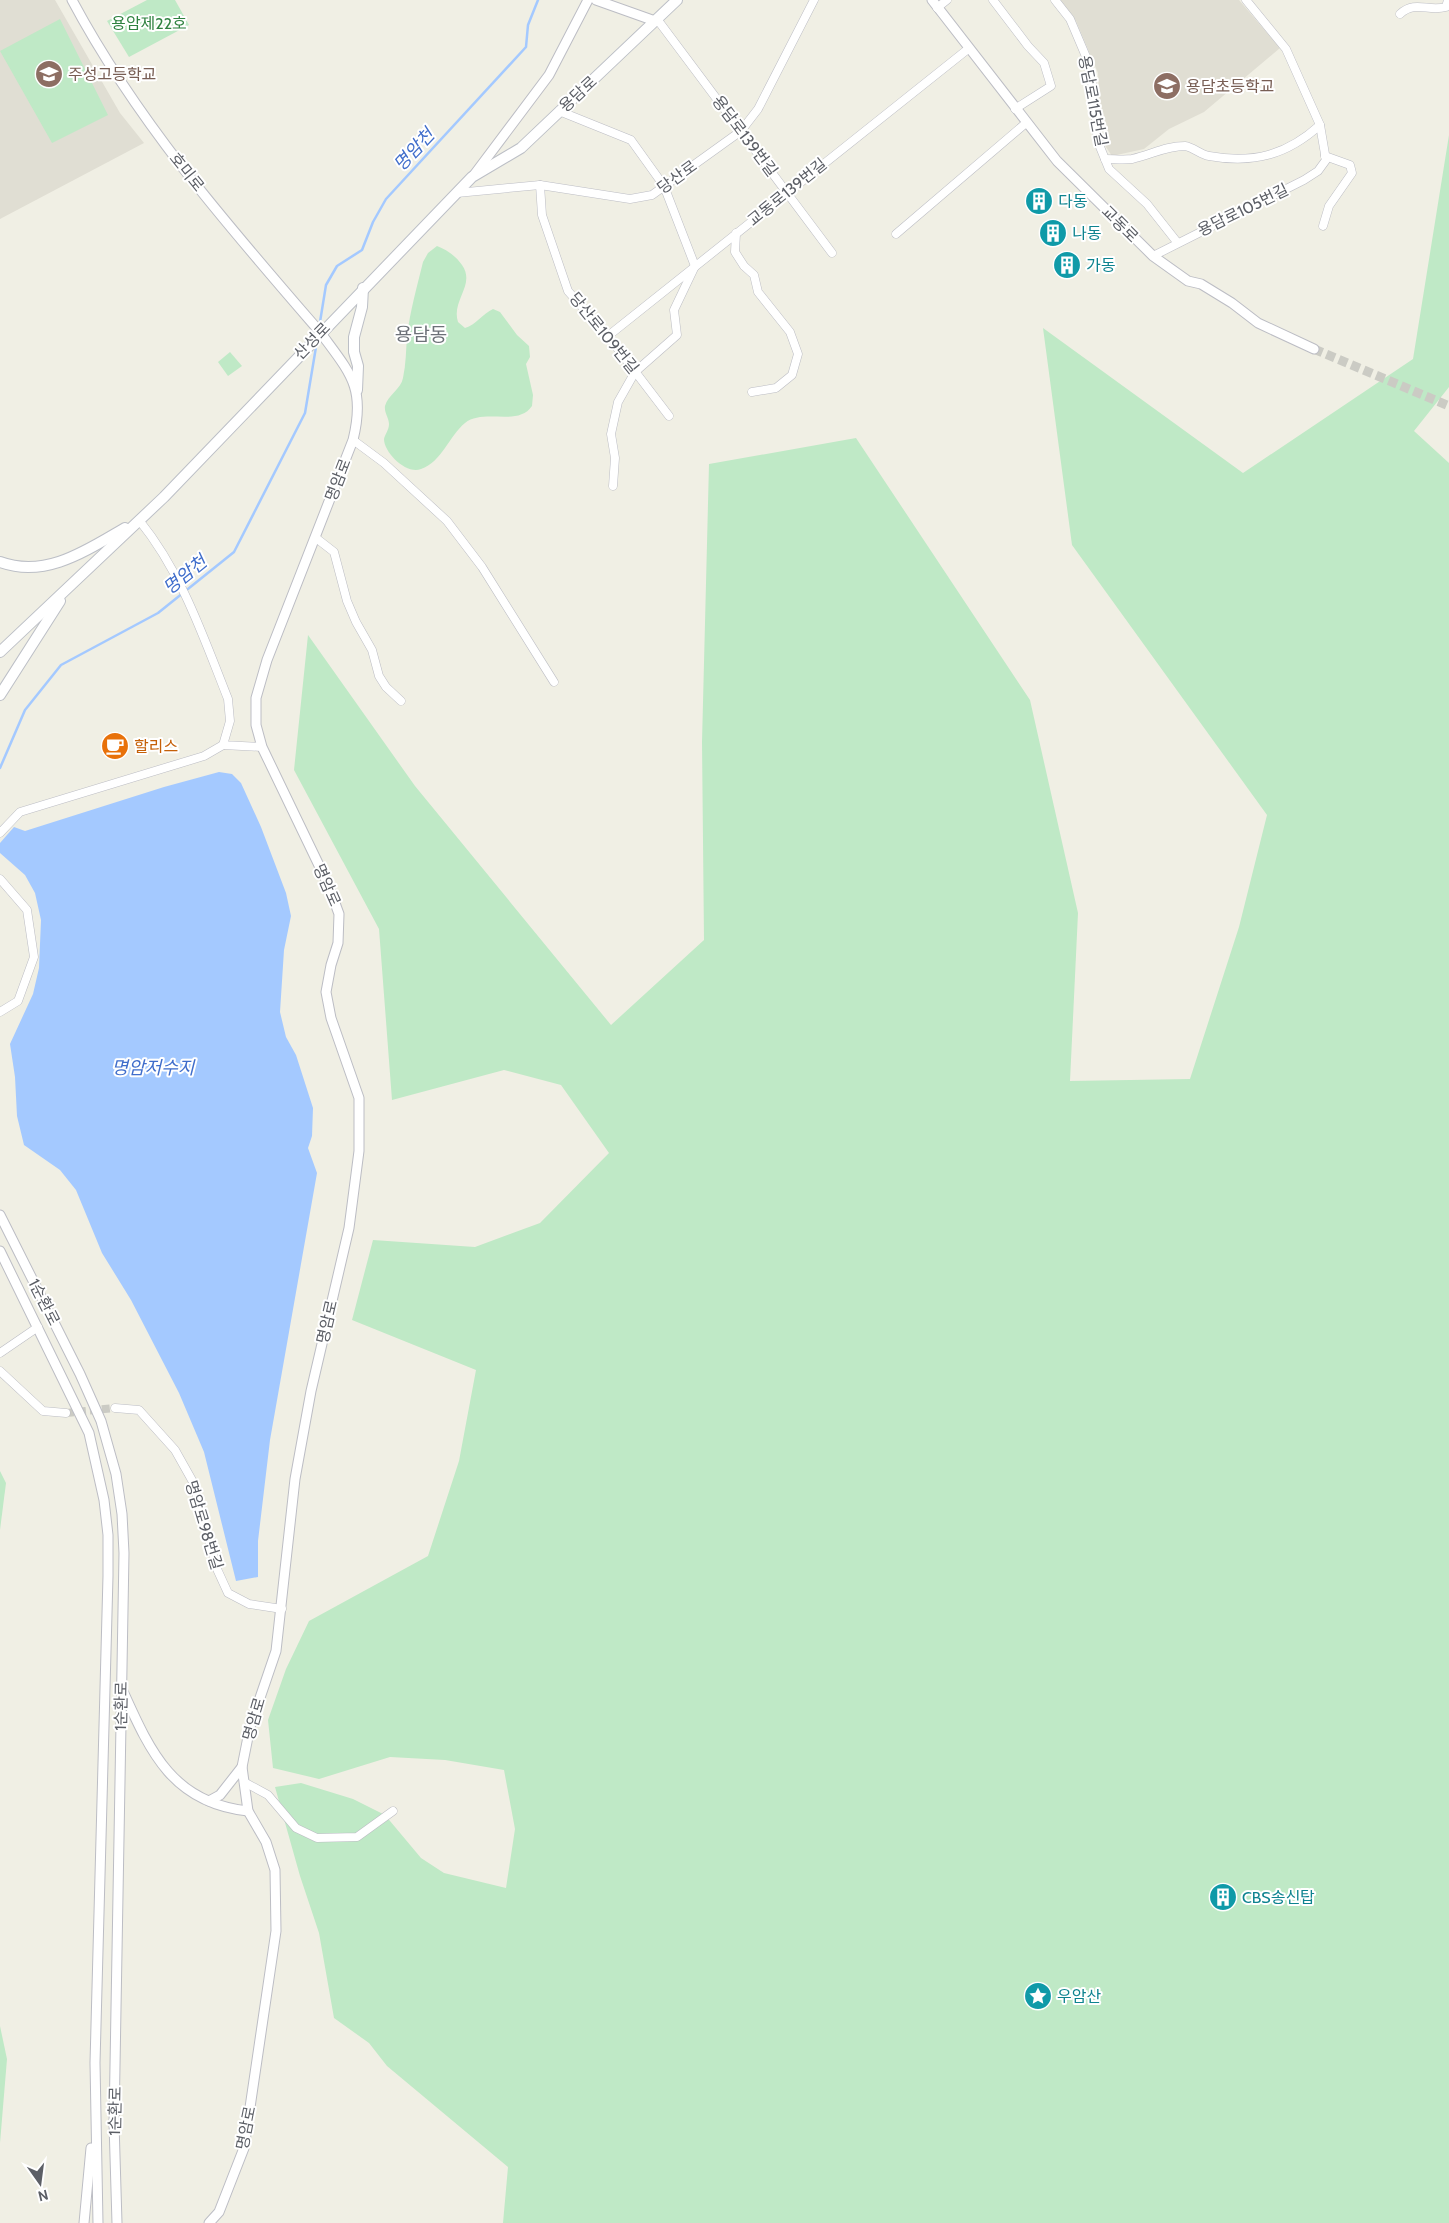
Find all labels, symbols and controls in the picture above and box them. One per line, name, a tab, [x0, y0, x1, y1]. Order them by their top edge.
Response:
park label: 용암제22호	[111, 14, 187, 33]
street label: 용담로115번길	[1075, 54, 1111, 148]
school or university icon: 주성고등학교	[34, 59, 64, 89]
place label: 주성고등학교	[68, 65, 156, 84]
school or university icon: 용담초등학교	[1152, 71, 1182, 101]
street label: 용담로	[555, 72, 601, 116]
place label: 용담초등학교	[1186, 77, 1274, 96]
street label: 용담로139번길	[708, 92, 782, 180]
water label: 명암천	[389, 123, 441, 176]
street label: 호미로	[166, 149, 208, 195]
street label: 교동로139번길	[743, 154, 831, 230]
street label: 당산로	[654, 156, 701, 198]
street label: 용담로105번길	[1195, 180, 1291, 240]
building icon: 다동	[1024, 186, 1054, 216]
place label: 다동	[1058, 192, 1088, 211]
street label: 교동로	[1098, 202, 1143, 247]
building icon: 나동	[1038, 218, 1068, 248]
place label: 나동	[1072, 224, 1102, 243]
building icon: 가동	[1052, 250, 1082, 280]
place label: 가동	[1086, 256, 1116, 275]
street label: 당산로109번길	[565, 289, 643, 377]
street label: 산성로	[290, 318, 334, 363]
district label: 용담동	[395, 323, 447, 346]
street label: 명암로	[321, 456, 355, 504]
water label: 명암천	[159, 549, 213, 599]
cafe icon: 할리스	[100, 731, 130, 761]
place label: 할리스	[134, 737, 178, 756]
street label: 명암로	[309, 861, 345, 909]
water label: 명암저수지	[112, 1057, 196, 1079]
street label: 1순환로	[24, 1276, 64, 1329]
street label: 명암로	[313, 1298, 341, 1346]
street label: 명암로98번길	[181, 1478, 227, 1572]
street label: 1순환로	[111, 1681, 131, 1731]
street label: 명암로	[239, 1695, 269, 1743]
building icon: CBS송신탑	[1208, 1882, 1238, 1912]
place label: CBS송신탑	[1242, 1888, 1315, 1907]
place icon: 우암산	[1023, 1981, 1053, 2011]
place label: 우암산	[1057, 1987, 1101, 2006]
street label: 1순환로	[105, 2086, 125, 2136]
street label: 명암로	[232, 2104, 260, 2151]
north arrow	[15, 2158, 65, 2208]
text: N	[36, 2186, 50, 2206]

